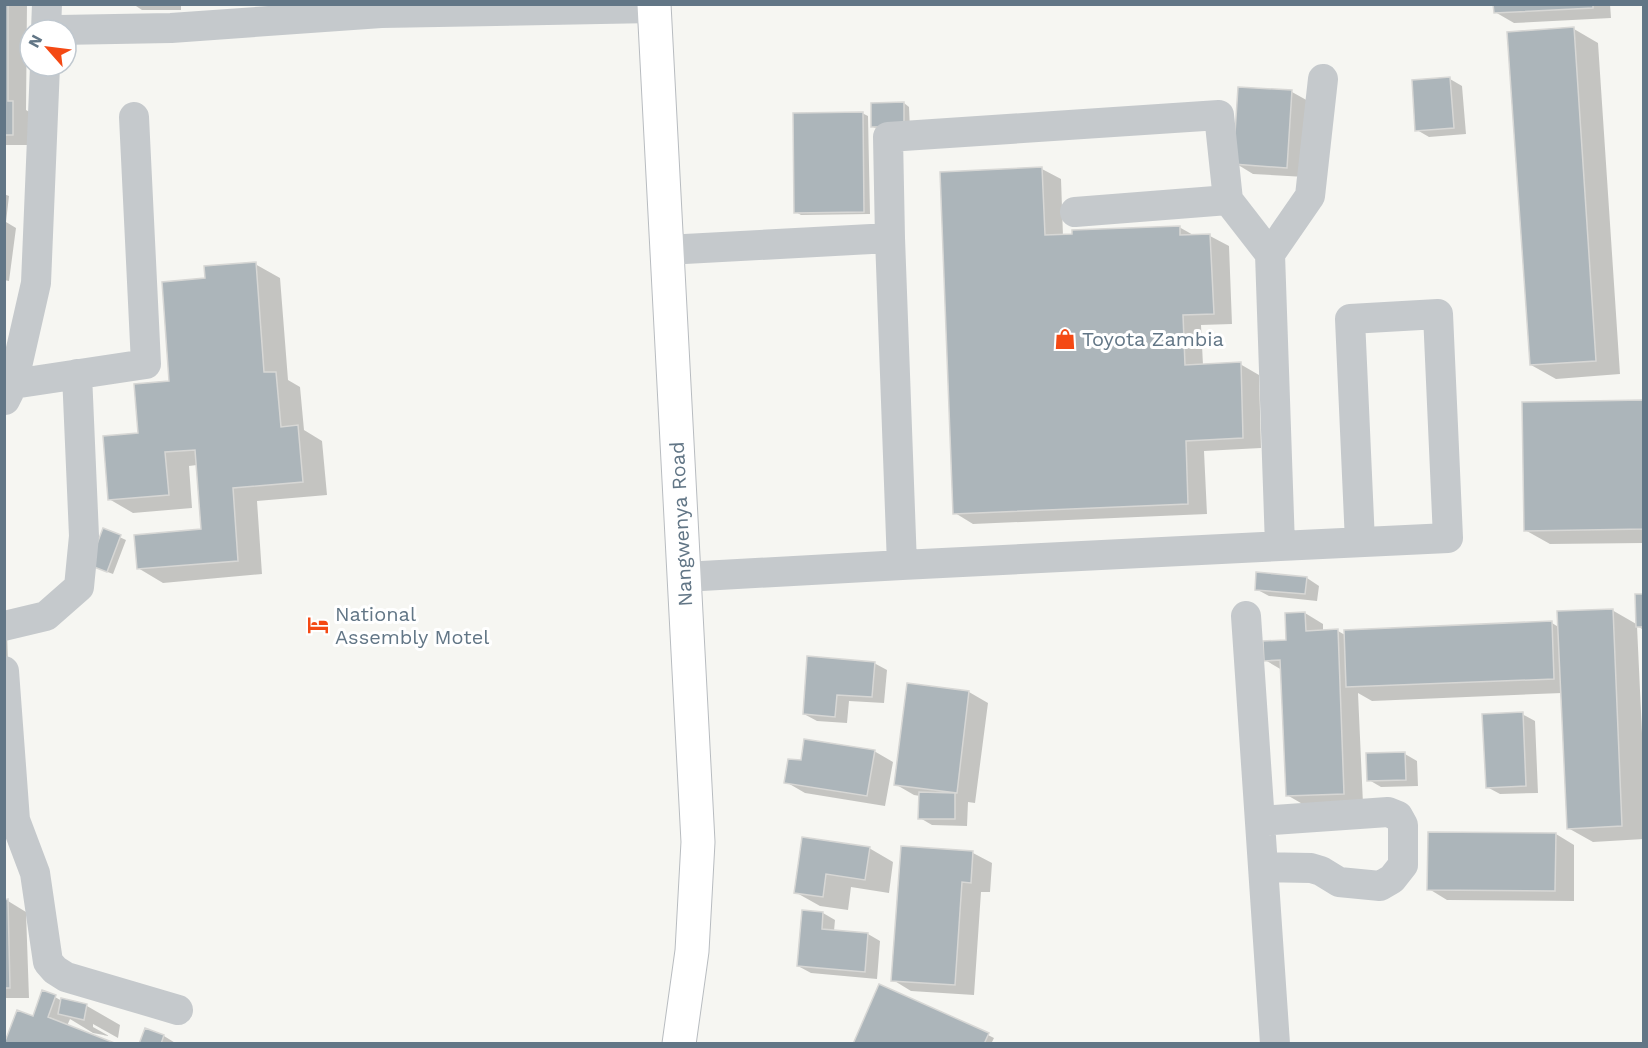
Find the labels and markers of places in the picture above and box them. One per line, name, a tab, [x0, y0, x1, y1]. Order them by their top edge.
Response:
shop icon: Toyota Zambia	[1053, 327, 1077, 351]
place label: Toyota Zambia	[1082, 327, 1224, 351]
place label: National Assembly Motel	[335, 602, 489, 649]
hotel icon: National Assembly Motel	[306, 613, 330, 637]

